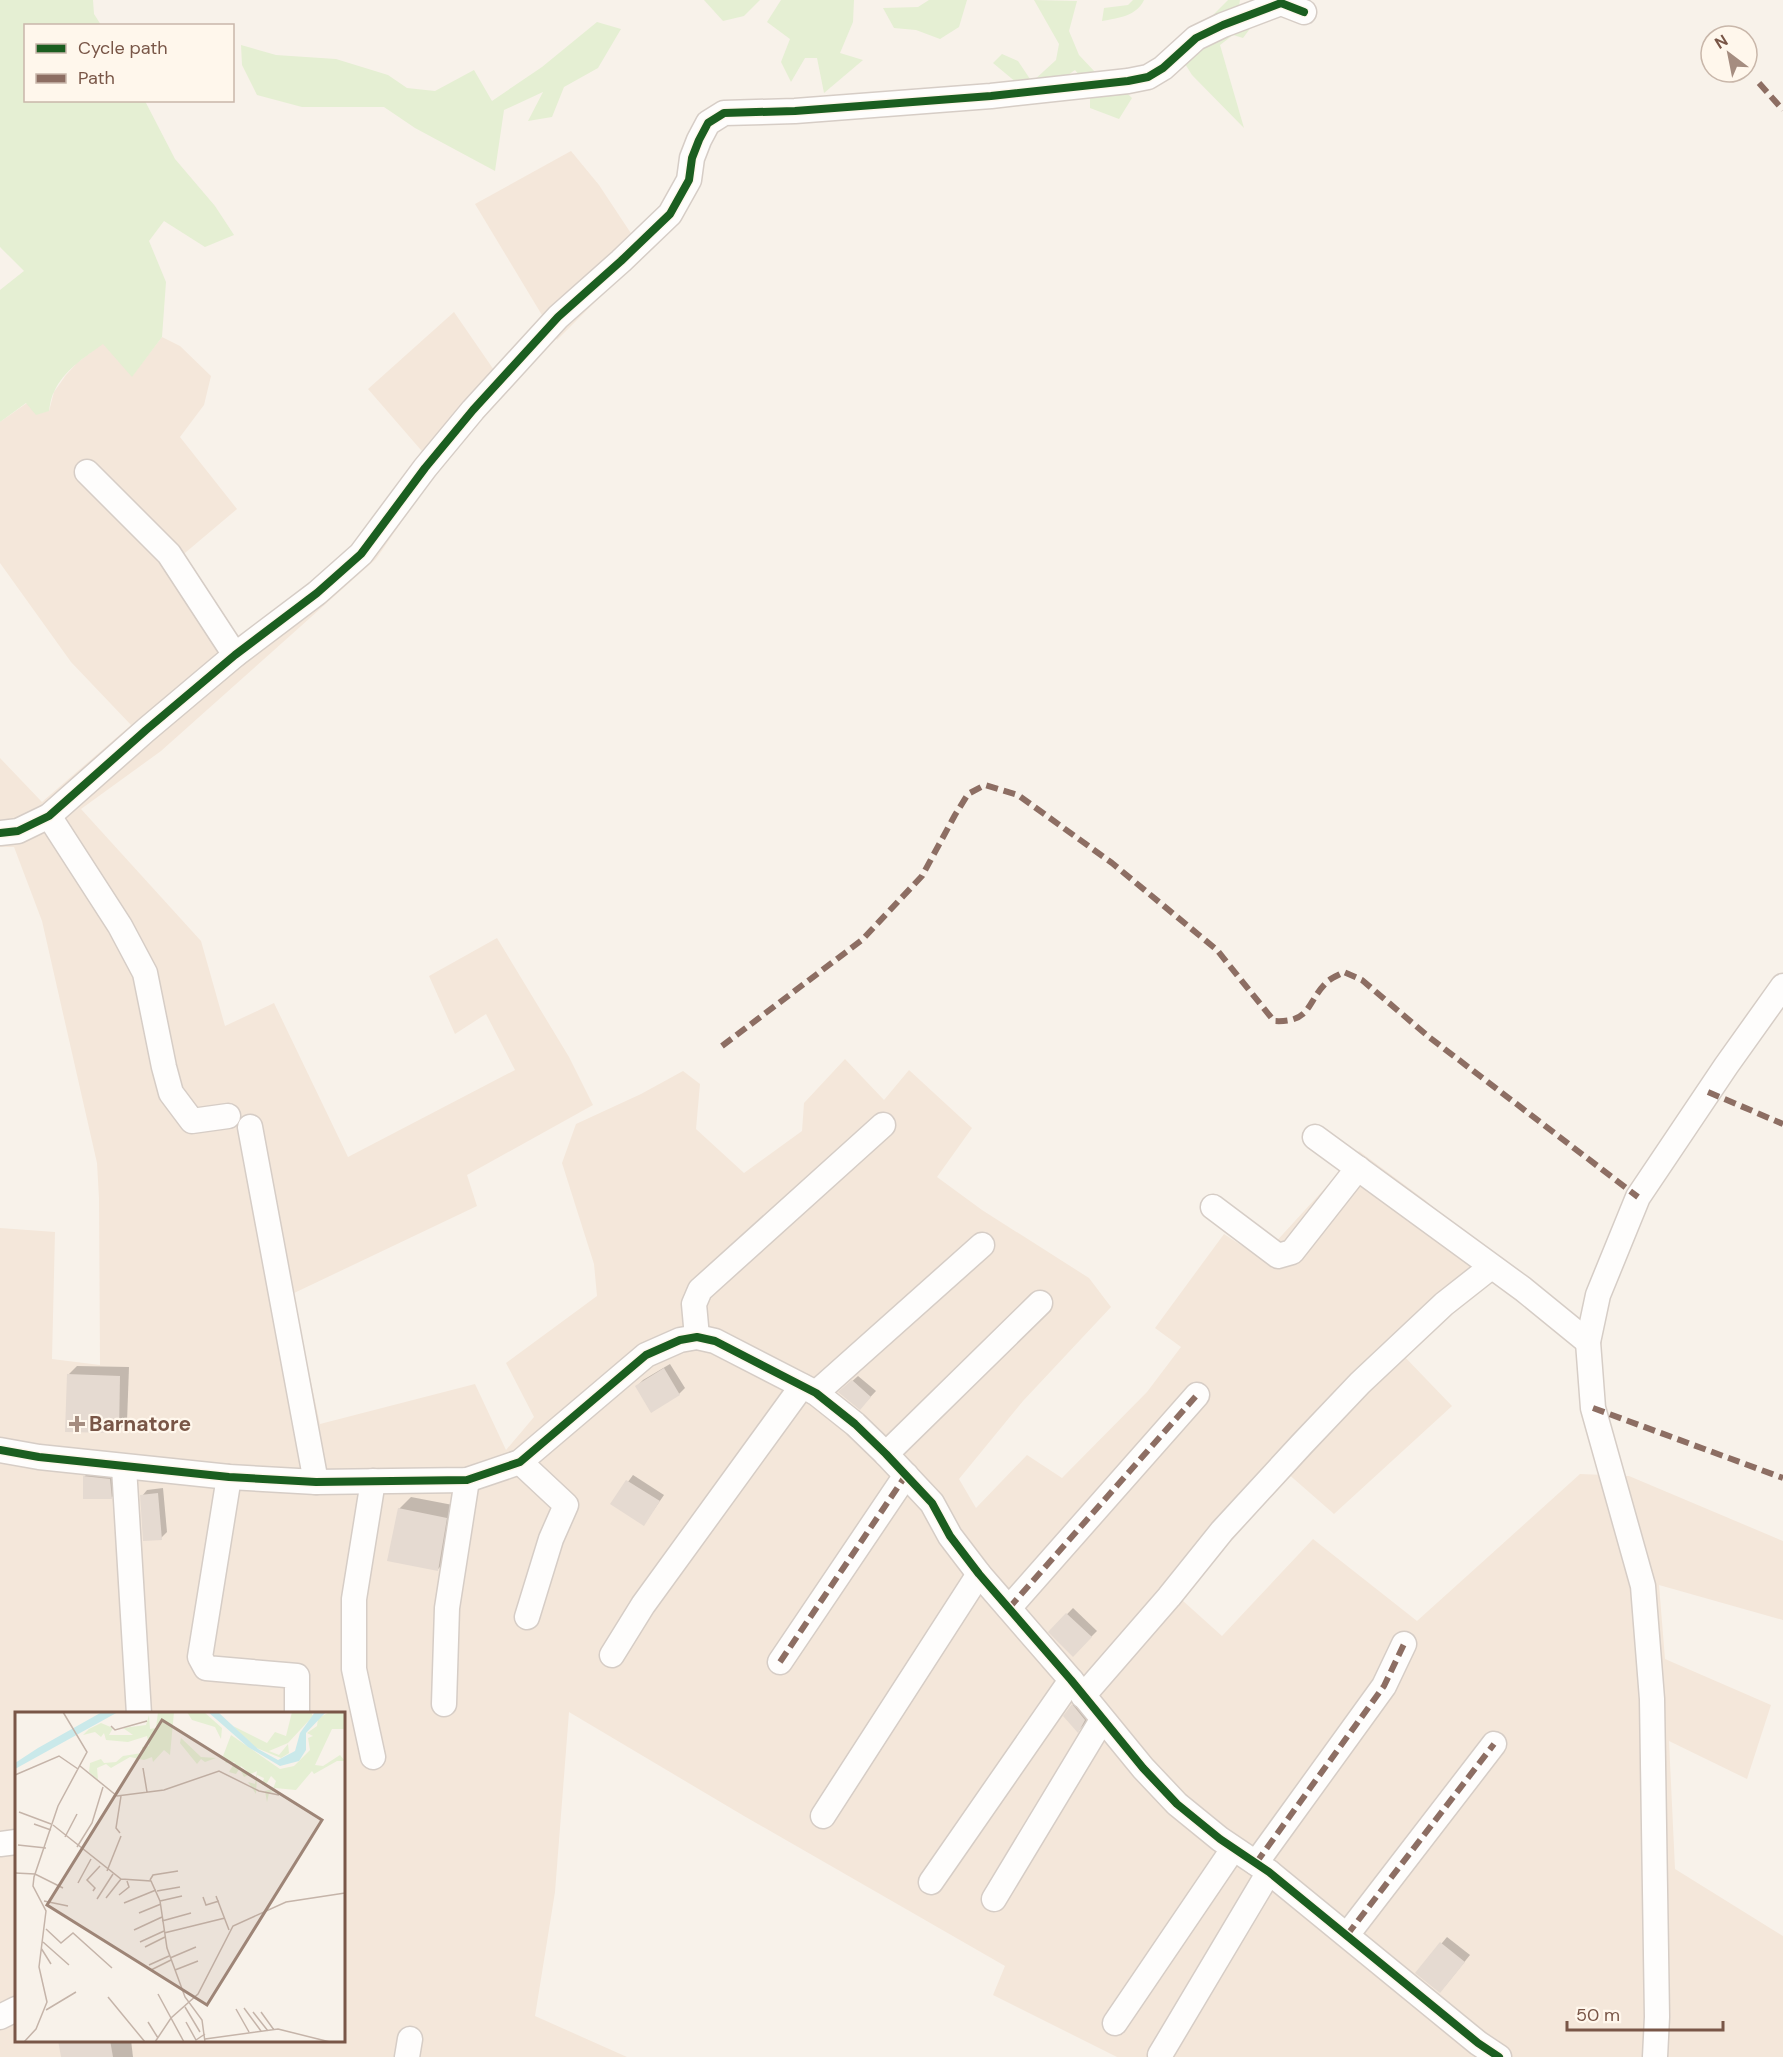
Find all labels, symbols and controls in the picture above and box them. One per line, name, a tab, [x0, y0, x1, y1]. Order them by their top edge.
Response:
legend	[24, 24, 234, 102]
north arrow	[1699, 24, 1759, 84]
text: N	[1711, 30, 1732, 54]
text: Cycle path	[78, 36, 168, 60]
text: Path	[78, 66, 115, 90]
place label: Barnatore	[89, 1410, 191, 1438]
marker: Barnatore	[70, 1417, 84, 1431]
inset map	[15, 1712, 345, 2042]
scale bar	[1567, 1994, 1723, 2032]
text: 50 m	[1576, 2003, 1620, 2027]

